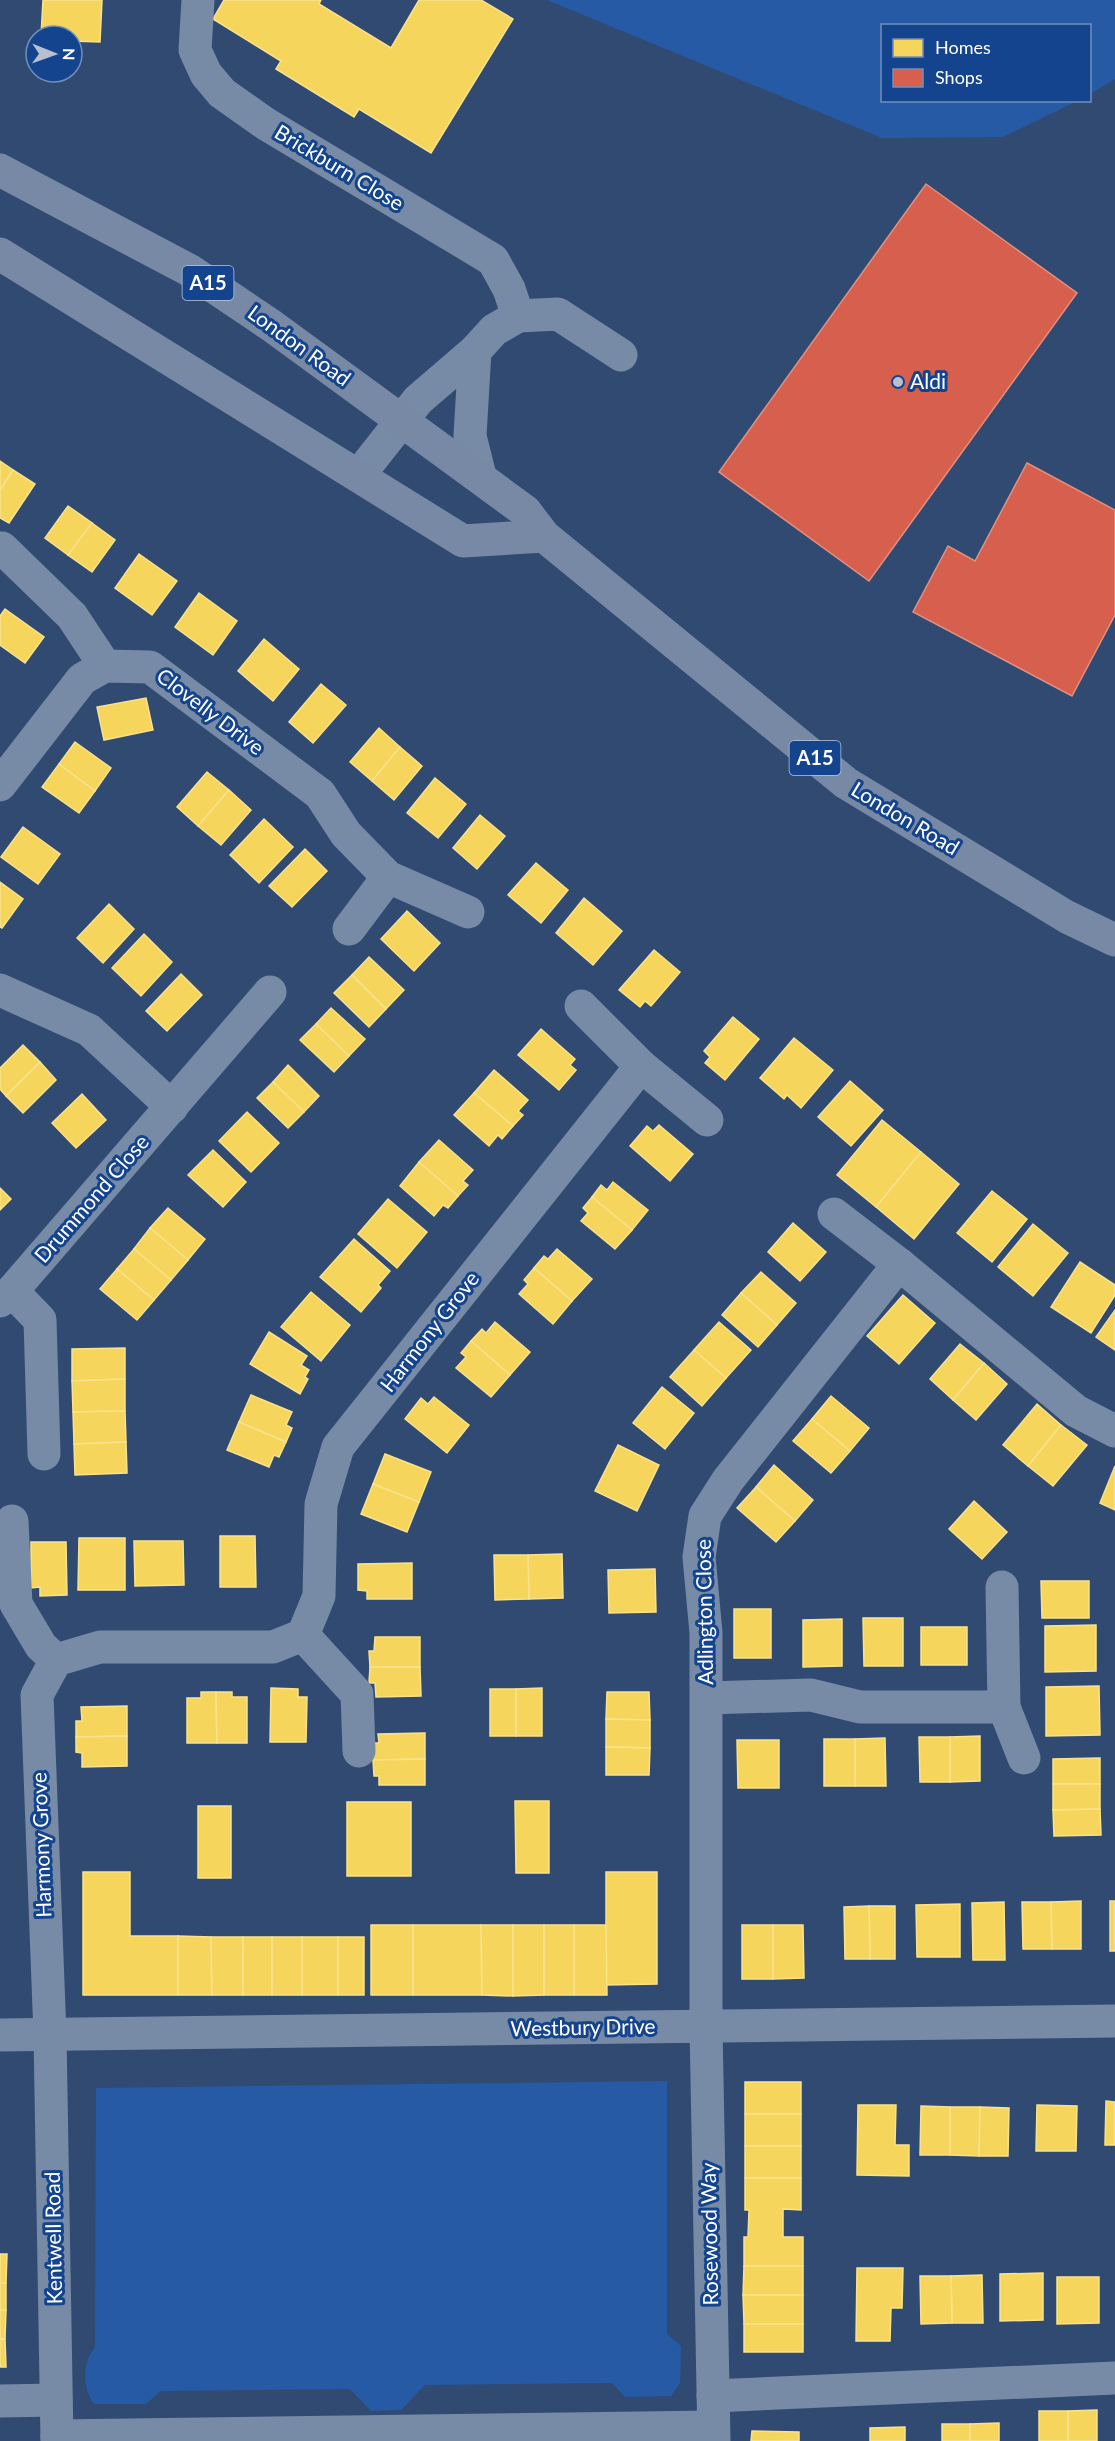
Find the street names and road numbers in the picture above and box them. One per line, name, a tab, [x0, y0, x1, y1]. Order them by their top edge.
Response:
street label: Brickburn Close	[271, 118, 409, 215]
road number: A15	[182, 266, 234, 300]
street label: London Road	[244, 299, 356, 390]
street label: Clovelly Drive	[152, 662, 269, 759]
road number: A15	[790, 741, 840, 775]
street label: London Road	[847, 776, 964, 860]
street label: Drummond Close	[28, 1129, 153, 1267]
street label: Harmony Grove	[374, 1266, 484, 1396]
street label: Adlington Close	[690, 1539, 717, 1685]
street label: Harmony Grove	[25, 1772, 56, 1918]
street label: Westbury Drive	[510, 2013, 656, 2040]
street label: Rosewood Way	[695, 2162, 722, 2306]
street label: Kentwell Road	[39, 2172, 66, 2305]

